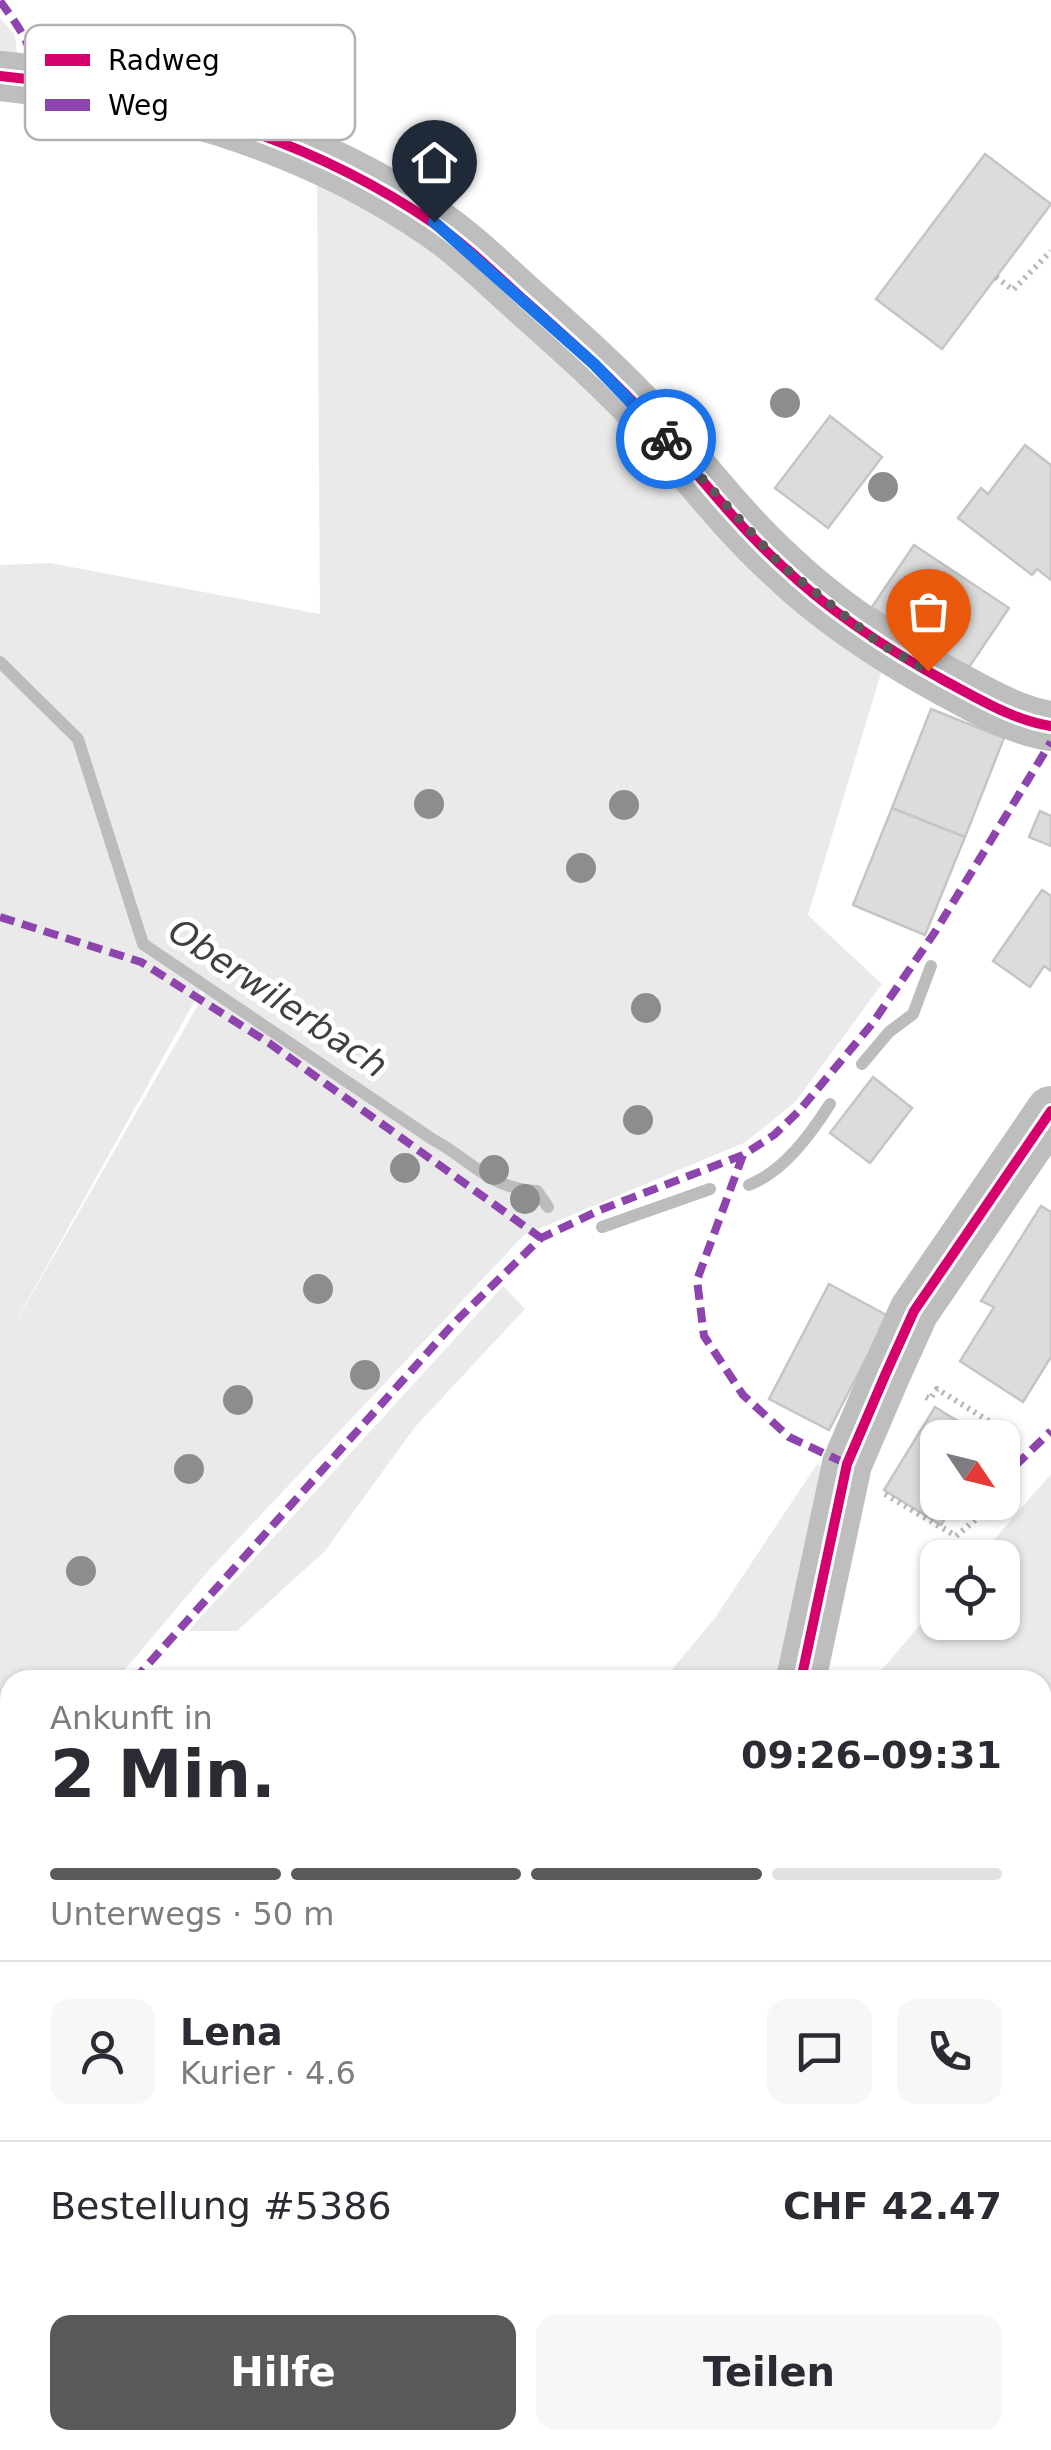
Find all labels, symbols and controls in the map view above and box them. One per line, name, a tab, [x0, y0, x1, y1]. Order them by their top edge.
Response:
legend	[25, 25, 355, 140]
text: Radweg	[108, 44, 220, 77]
text: Weg	[108, 89, 169, 122]
pin	[392, 120, 477, 223]
icon: home	[407, 135, 462, 190]
courier	[616, 389, 716, 489]
icon: bike	[639, 412, 694, 467]
pin	[886, 569, 971, 672]
icon: bag	[901, 584, 956, 639]
water label: Oberwilerbach	[161, 910, 395, 1086]
north arrow	[920, 1420, 1020, 1520]
map controls	[920, 1420, 1020, 1640]
button: locate	[920, 1540, 1020, 1640]
text: Ankunft in	[50, 1699, 213, 1737]
text: 09:26–09:31	[741, 1733, 1002, 1777]
text: 2 Min.	[50, 1737, 276, 1812]
text: Unterwegs · 50 m	[50, 1895, 335, 1933]
button: person	[50, 1999, 155, 2104]
button: chat	[767, 1999, 872, 2104]
button: phone	[897, 1999, 1002, 2104]
text: Lena	[180, 2010, 283, 2054]
text: Kurier · 4.6	[180, 2054, 356, 2092]
text: Bestellung #5386	[50, 2184, 392, 2228]
text: CHF 42.47	[783, 2184, 1002, 2228]
button: Hilfe	[50, 2315, 516, 2430]
button: Teilen	[536, 2315, 1002, 2430]

